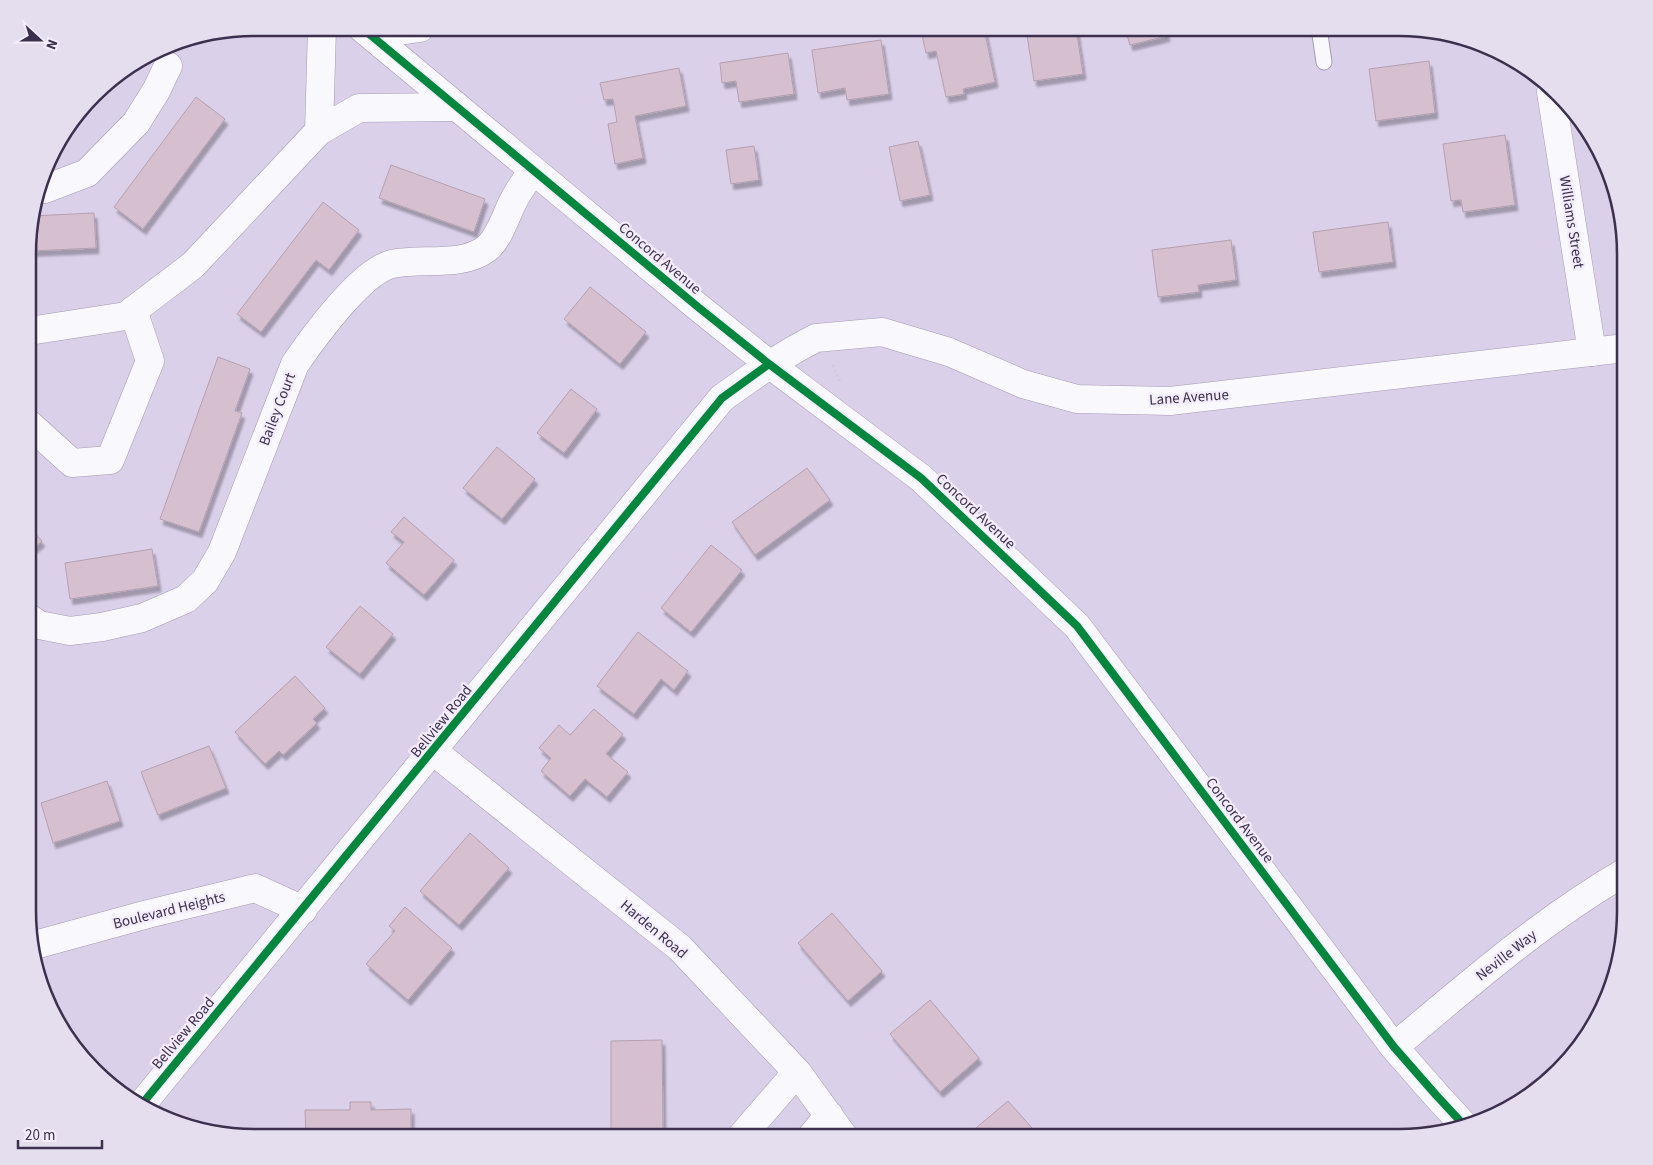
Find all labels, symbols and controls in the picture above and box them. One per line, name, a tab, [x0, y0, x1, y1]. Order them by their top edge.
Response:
north arrow	[15, 15, 65, 65]
text: N	[40, 36, 62, 52]
street label: Williams Street	[1554, 174, 1589, 270]
street label: Concord Avenue	[614, 218, 706, 299]
street label: Bailey Court	[254, 370, 301, 449]
street label: Lane Avenue	[1149, 384, 1230, 411]
street label: Concord Avenue	[931, 469, 1020, 554]
street label: Bellview Road	[406, 680, 477, 762]
street label: Concord Avenue	[1200, 773, 1279, 867]
street label: Boulevard Heights	[111, 886, 227, 935]
street label: Harden Road	[616, 895, 692, 964]
street label: Neville Way	[1471, 925, 1541, 986]
street label: Bellview Road	[147, 993, 220, 1074]
scale bar	[18, 1118, 101, 1150]
text: 20 m	[25, 1125, 55, 1146]

